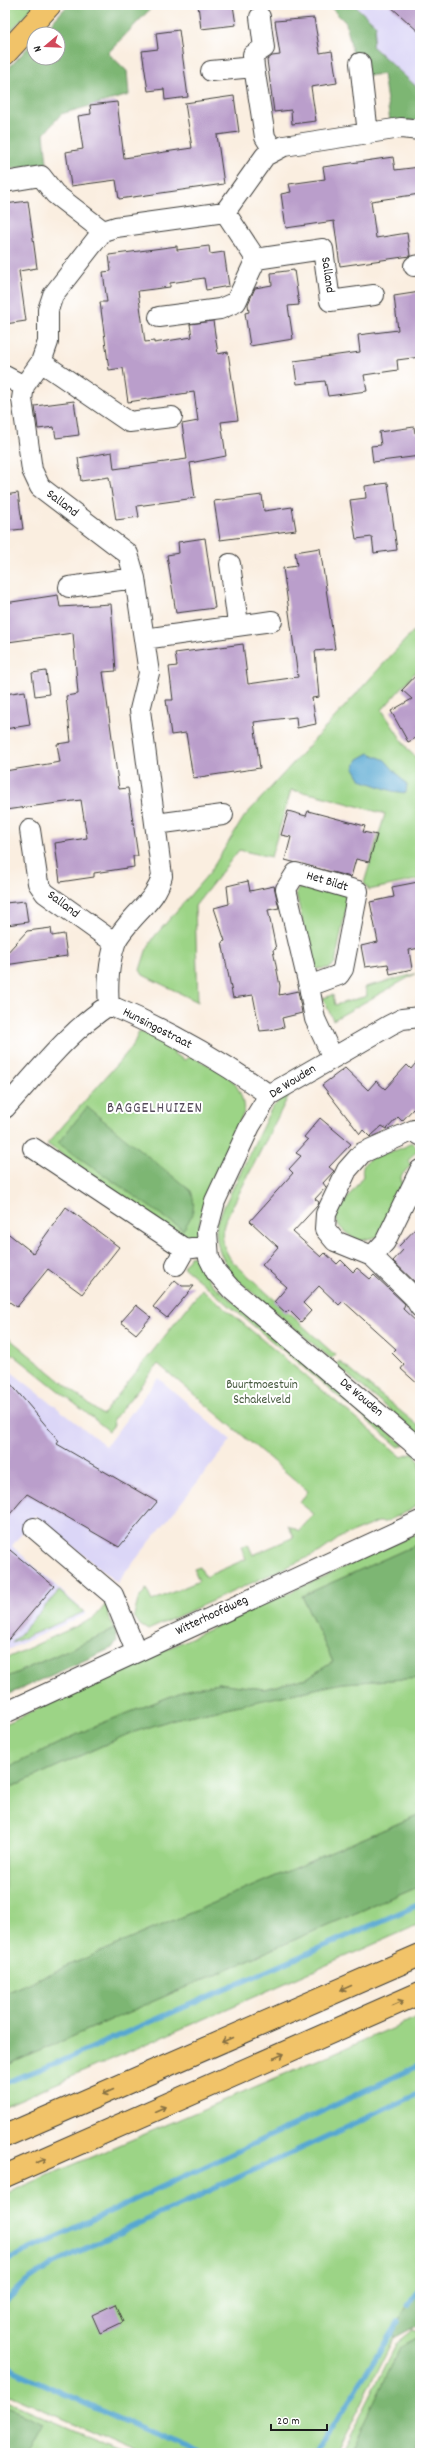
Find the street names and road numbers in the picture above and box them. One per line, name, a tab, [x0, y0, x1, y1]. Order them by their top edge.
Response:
street label: Salland	[315, 256, 339, 294]
street label: Salland	[42, 486, 82, 522]
street label: Het Bildt	[304, 867, 350, 897]
street label: Salland	[43, 887, 83, 923]
street label: Hunsingostraat	[119, 1003, 195, 1055]
street label: De Wouden	[266, 1060, 320, 1104]
street label: De Wouden	[335, 1374, 387, 1422]
street label: Witterhoofdweg	[173, 1591, 252, 1641]

